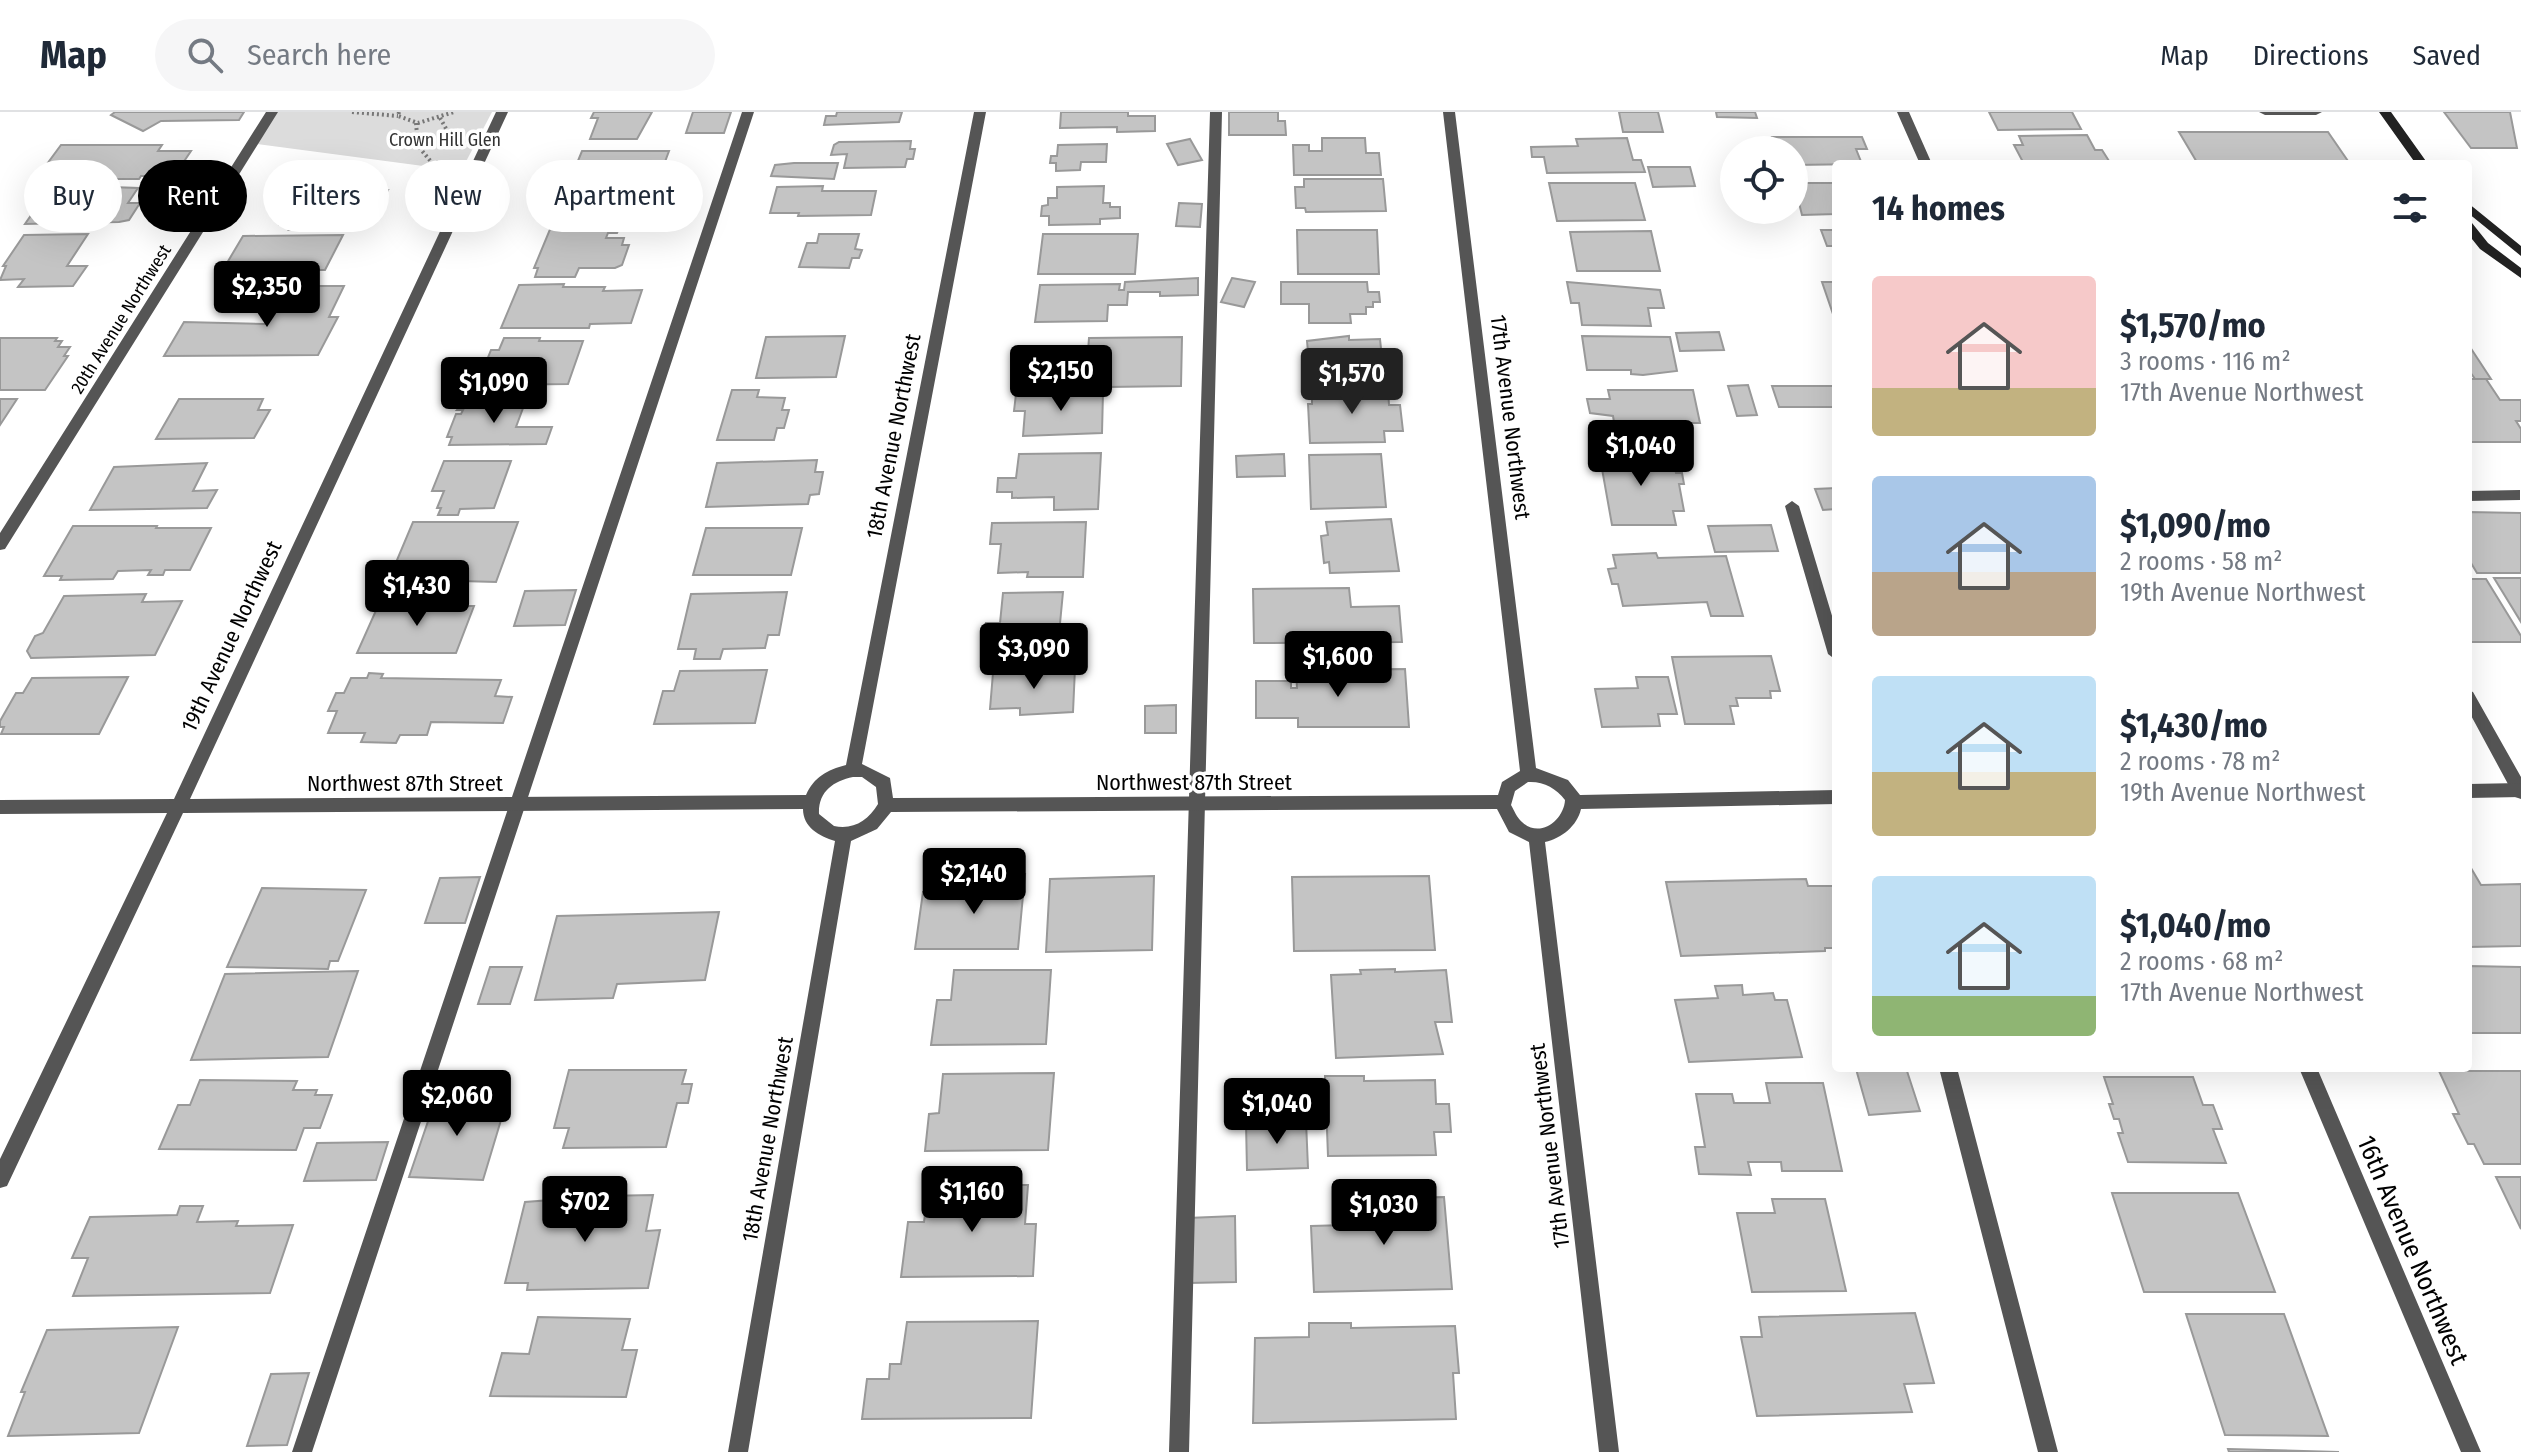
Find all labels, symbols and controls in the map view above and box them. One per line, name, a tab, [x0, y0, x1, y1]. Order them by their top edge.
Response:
search box	[155, 19, 715, 91]
text: Map	[40, 32, 107, 78]
icon: search	[183, 33, 227, 77]
text: Search here	[247, 37, 391, 73]
text: Map	[2160, 39, 2209, 72]
text: Directions	[2253, 39, 2369, 72]
text: Saved	[2413, 39, 2481, 72]
park label: Crown Hill Glen	[389, 129, 501, 151]
map controls	[1720, 136, 1808, 224]
button: locate	[1720, 136, 1808, 224]
chip: Buy	[24, 160, 122, 232]
chip: Rent	[138, 160, 247, 232]
chip: Filters	[263, 160, 389, 232]
chip: New	[405, 160, 510, 232]
chip: Apartment	[526, 160, 703, 232]
icon: filters	[2388, 186, 2432, 230]
text: 14 homes	[1872, 188, 2005, 229]
street label: 20th Avenue Northwest	[66, 240, 176, 398]
pin: $2,350	[202, 261, 332, 329]
text: $2,350	[232, 271, 302, 302]
text: $1,570/mo	[2120, 305, 2266, 346]
icon: home	[1936, 308, 2032, 404]
street label: 17th Avenue Northwest	[1485, 313, 1537, 522]
street label: 18th Avenue Northwest	[860, 331, 927, 541]
pin: $2,150	[996, 345, 1126, 413]
text: 3 rooms · 116 m²	[2120, 346, 2291, 377]
pin: $1,570	[1287, 348, 1417, 416]
text: $2,150	[1028, 355, 1094, 386]
pin: $1,090	[429, 357, 559, 425]
text: $1,570	[1319, 358, 1385, 389]
text: $1,090	[459, 367, 529, 398]
text: 17th Avenue Northwest	[2120, 377, 2363, 408]
pin: $1,040	[1576, 420, 1706, 488]
text: $1,040	[1606, 430, 1676, 461]
text: $1,090/mo	[2120, 505, 2271, 546]
icon: home	[1936, 508, 2032, 604]
street label: 19th Avenue Northwest	[175, 536, 288, 736]
text: 2 rooms · 58 m²	[2120, 546, 2282, 577]
pin: $1,430	[352, 560, 482, 628]
text: $1,430	[383, 570, 451, 601]
text: 19th Avenue Northwest	[2120, 577, 2366, 608]
pin: $3,090	[969, 623, 1099, 691]
pin: $1,600	[1273, 631, 1403, 699]
text: $3,090	[998, 633, 1070, 664]
text: $1,600	[1303, 641, 1373, 672]
text: $1,430/mo	[2120, 705, 2268, 746]
icon: home	[1936, 708, 2032, 804]
text: 2 rooms · 78 m²	[2120, 746, 2281, 777]
street label: Northwest 87th Street	[1096, 769, 1293, 796]
street label: Northwest 87th Street	[307, 770, 504, 797]
text: 19th Avenue Northwest	[2120, 777, 2366, 808]
pin: $2,140	[909, 848, 1039, 916]
text: $2,140	[941, 858, 1007, 889]
text: $1,040/mo	[2120, 905, 2271, 946]
icon: home	[1936, 908, 2032, 1004]
text: 2 rooms · 68 m²	[2120, 946, 2283, 977]
text: 17th Avenue Northwest	[2120, 977, 2363, 1008]
street label: 18th Avenue Northwest	[736, 1033, 799, 1244]
street label: 17th Avenue Northwest	[1523, 1041, 1575, 1250]
pin: $2,060	[392, 1070, 522, 1138]
pin: $1,040	[1212, 1078, 1342, 1146]
text: $2,060	[421, 1080, 493, 1111]
text: $1,040	[1242, 1088, 1312, 1119]
street label: 16th Avenue Northwest	[2350, 1131, 2475, 1370]
pin: $1,160	[907, 1166, 1037, 1234]
pin: $702	[538, 1176, 632, 1244]
text: $1,160	[939, 1176, 1005, 1207]
pin: $1,030	[1319, 1179, 1449, 1247]
text: $702	[560, 1186, 610, 1217]
text: $1,030	[1350, 1189, 1418, 1220]

